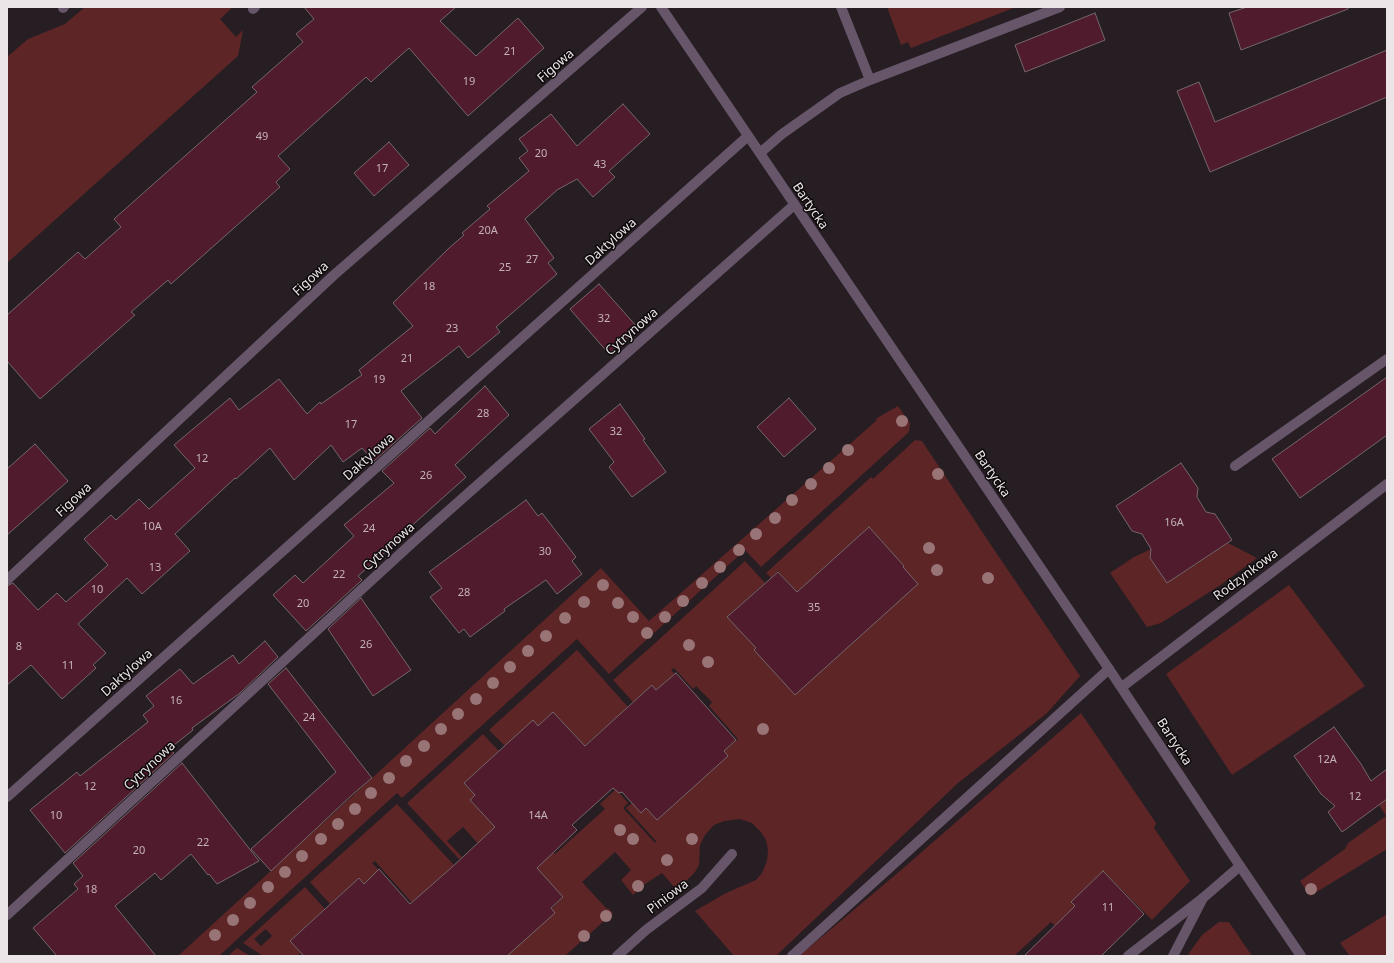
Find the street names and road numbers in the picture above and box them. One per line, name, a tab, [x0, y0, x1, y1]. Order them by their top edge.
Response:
street label: Figowa	[535, 46, 577, 86]
street label: Bartycka	[789, 180, 831, 232]
street label: Daktylowa	[582, 215, 640, 269]
street label: Figowa	[290, 259, 332, 299]
street label: Cytrynowa	[602, 305, 662, 359]
street label: Daktylowa	[340, 430, 398, 484]
street label: Bartycka	[971, 448, 1013, 500]
street label: Figowa	[53, 480, 95, 520]
street label: Cytrynowa	[360, 520, 418, 574]
street label: Rodzynkowa	[1211, 546, 1281, 604]
street label: Daktylowa	[98, 646, 156, 700]
street label: Bartycka	[1153, 716, 1195, 768]
street label: Cytrynowa	[121, 738, 179, 794]
street label: Piniowa	[644, 876, 692, 918]

